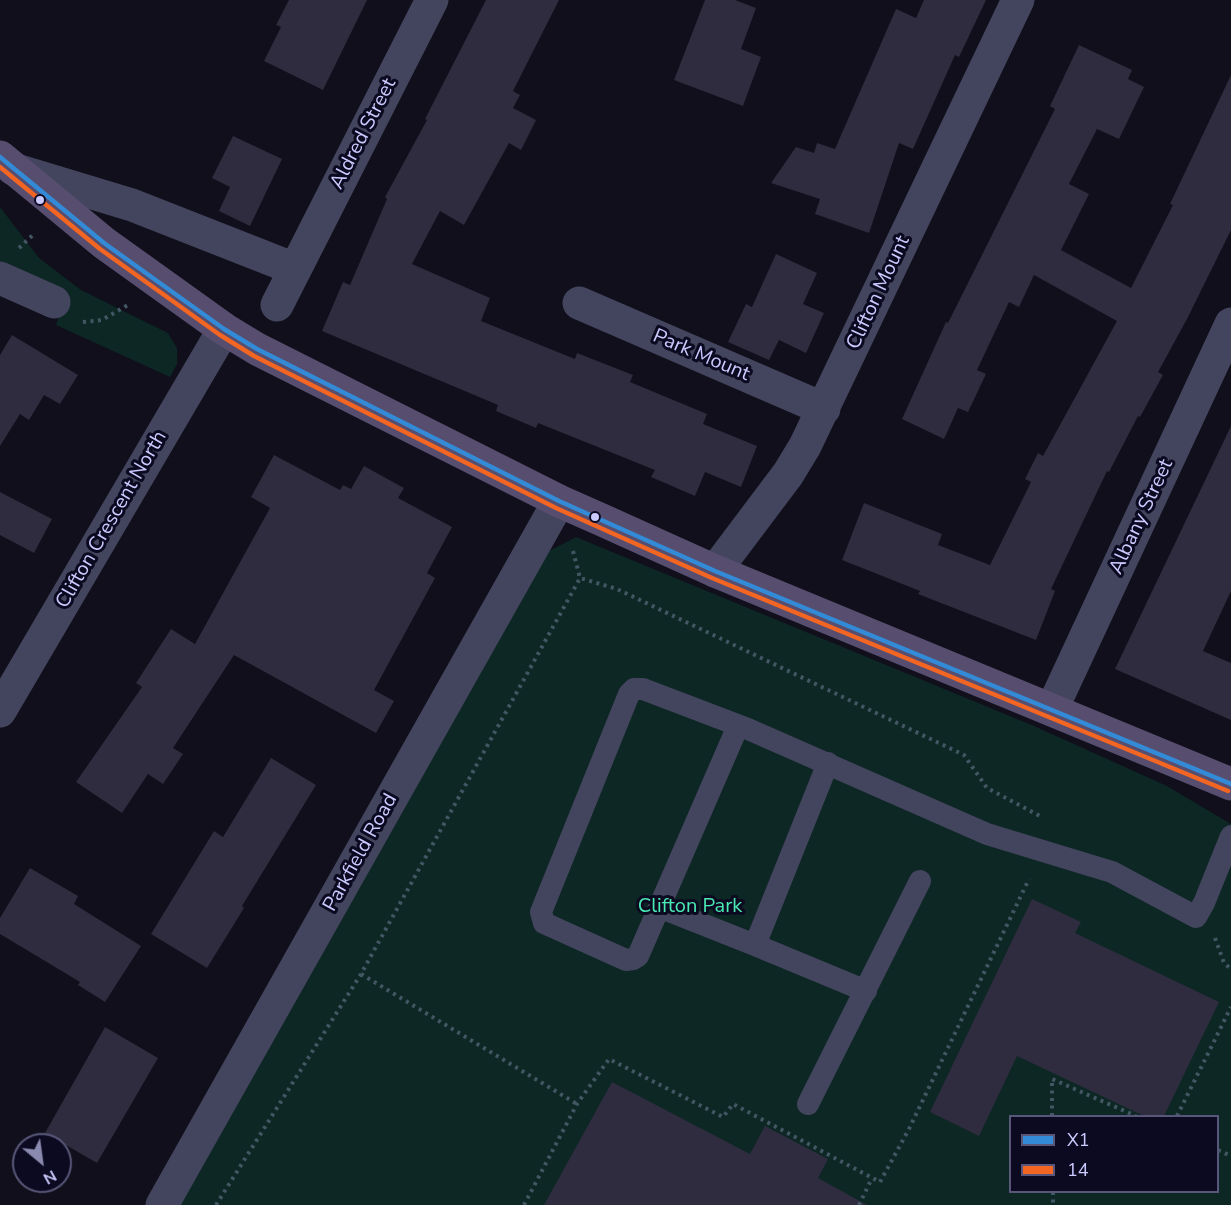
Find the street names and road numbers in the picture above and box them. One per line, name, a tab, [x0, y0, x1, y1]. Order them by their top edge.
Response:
street label: Aldred Street	[326, 75, 402, 193]
street label: Clifton Mount	[842, 232, 916, 354]
street label: Park Mount	[649, 325, 753, 387]
street label: Clifton Crescent North	[51, 427, 173, 613]
street label: Albany Street	[1105, 456, 1179, 578]
street label: Parkfield Road	[319, 790, 403, 916]

